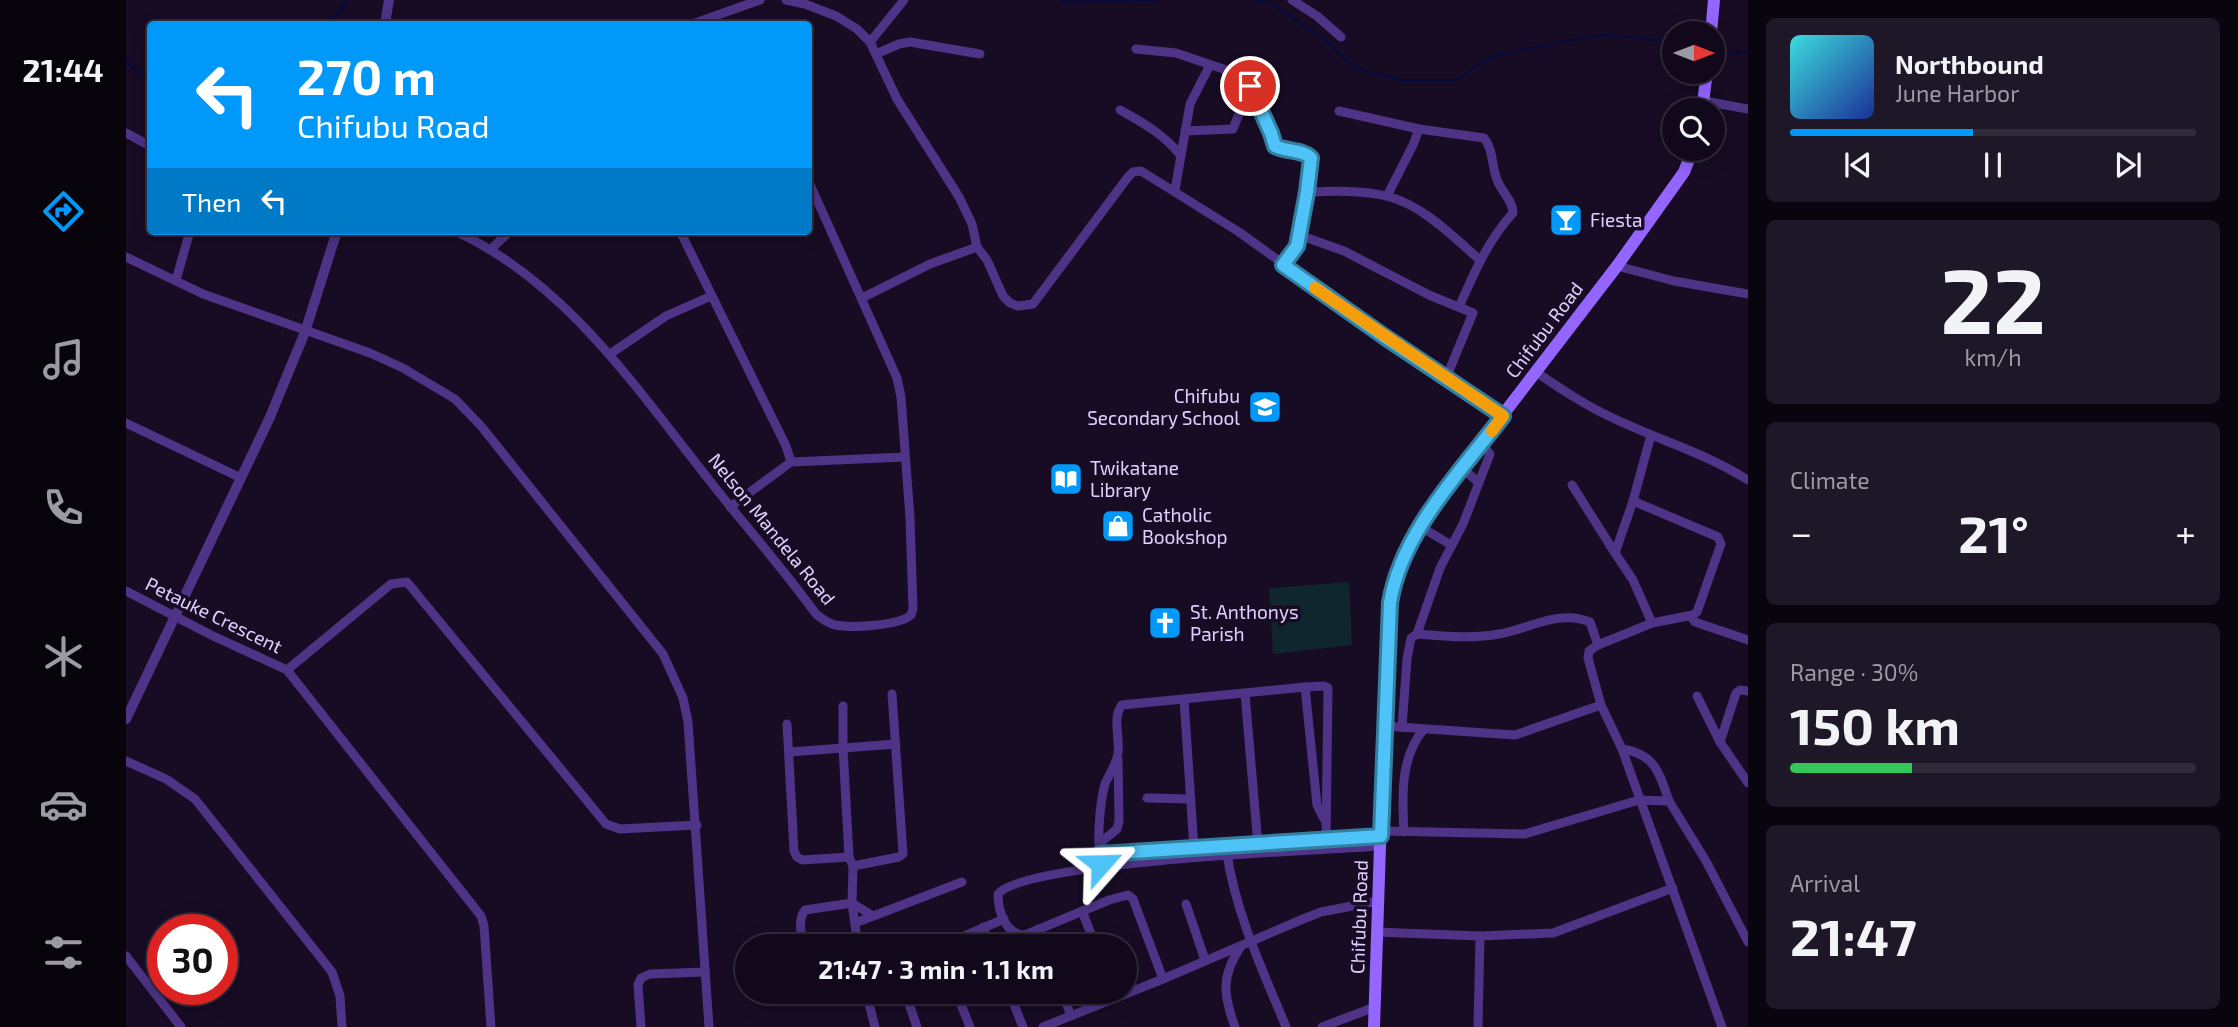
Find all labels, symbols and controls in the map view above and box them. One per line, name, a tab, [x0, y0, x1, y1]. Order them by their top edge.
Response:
north arrow	[1662, 21, 1726, 84]
map controls	[1662, 21, 1725, 161]
text: 270 m	[297, 46, 436, 105]
text: Northbound	[1895, 48, 2044, 79]
icon: left	[182, 49, 273, 140]
text: 21:44	[22, 50, 104, 88]
pin	[1220, 56, 1280, 116]
icon: arrive	[1231, 67, 1269, 105]
text: June Harbor	[1895, 79, 2019, 107]
button: search	[1662, 98, 1725, 161]
text: Chifubu Road	[297, 106, 489, 144]
icon: previous	[1839, 146, 1877, 184]
icon: pause	[1974, 146, 2012, 184]
icon: next	[2109, 146, 2147, 184]
icon: left	[255, 182, 293, 220]
text: Then	[182, 186, 241, 217]
icon: directions	[39, 187, 88, 236]
bar icon: Fiesta	[1547, 201, 1585, 239]
place label: Fiesta	[1590, 208, 1642, 231]
text: 22	[1940, 243, 2046, 352]
street label: Chifubu Road	[1500, 277, 1587, 382]
icon: music	[39, 335, 88, 384]
text: km/h	[1964, 343, 2022, 371]
place label: Chifubu Secondary School	[1087, 384, 1240, 429]
school or university icon: Chifubu Secondary School	[1246, 388, 1284, 426]
street label: Nelson Mandela Road	[704, 448, 841, 609]
place label: Twikatane Library	[1090, 456, 1179, 501]
library icon: Twikatane Library	[1047, 460, 1085, 498]
text: Climate	[1790, 466, 1870, 494]
icon: phone	[39, 483, 88, 532]
text: 21°	[1958, 501, 2029, 563]
place label: Catholic Bookshop	[1142, 503, 1228, 548]
shop icon: Catholic Bookshop	[1099, 507, 1137, 545]
text: −	[1790, 509, 1812, 555]
text: +	[2175, 509, 2196, 555]
street label: Petauke Crescent	[142, 571, 286, 658]
place label: St. Anthonys Parish	[1190, 600, 1299, 645]
church icon: St. Anthonys Parish	[1146, 604, 1184, 642]
icon: climate	[39, 632, 88, 681]
text: Range · 30%	[1790, 658, 1918, 686]
text: 150 km	[1790, 693, 1960, 755]
icon: car	[39, 780, 88, 829]
position arrow	[1064, 827, 1138, 901]
street label: Chifubu Road	[1345, 859, 1372, 974]
text: Arrival	[1790, 869, 1860, 897]
text: 21:47	[1790, 904, 1917, 966]
speed limit sign: 30	[147, 914, 238, 1005]
icon: filters	[39, 928, 88, 977]
text: 21:47 · 3 min · 1.1 km	[818, 953, 1054, 984]

